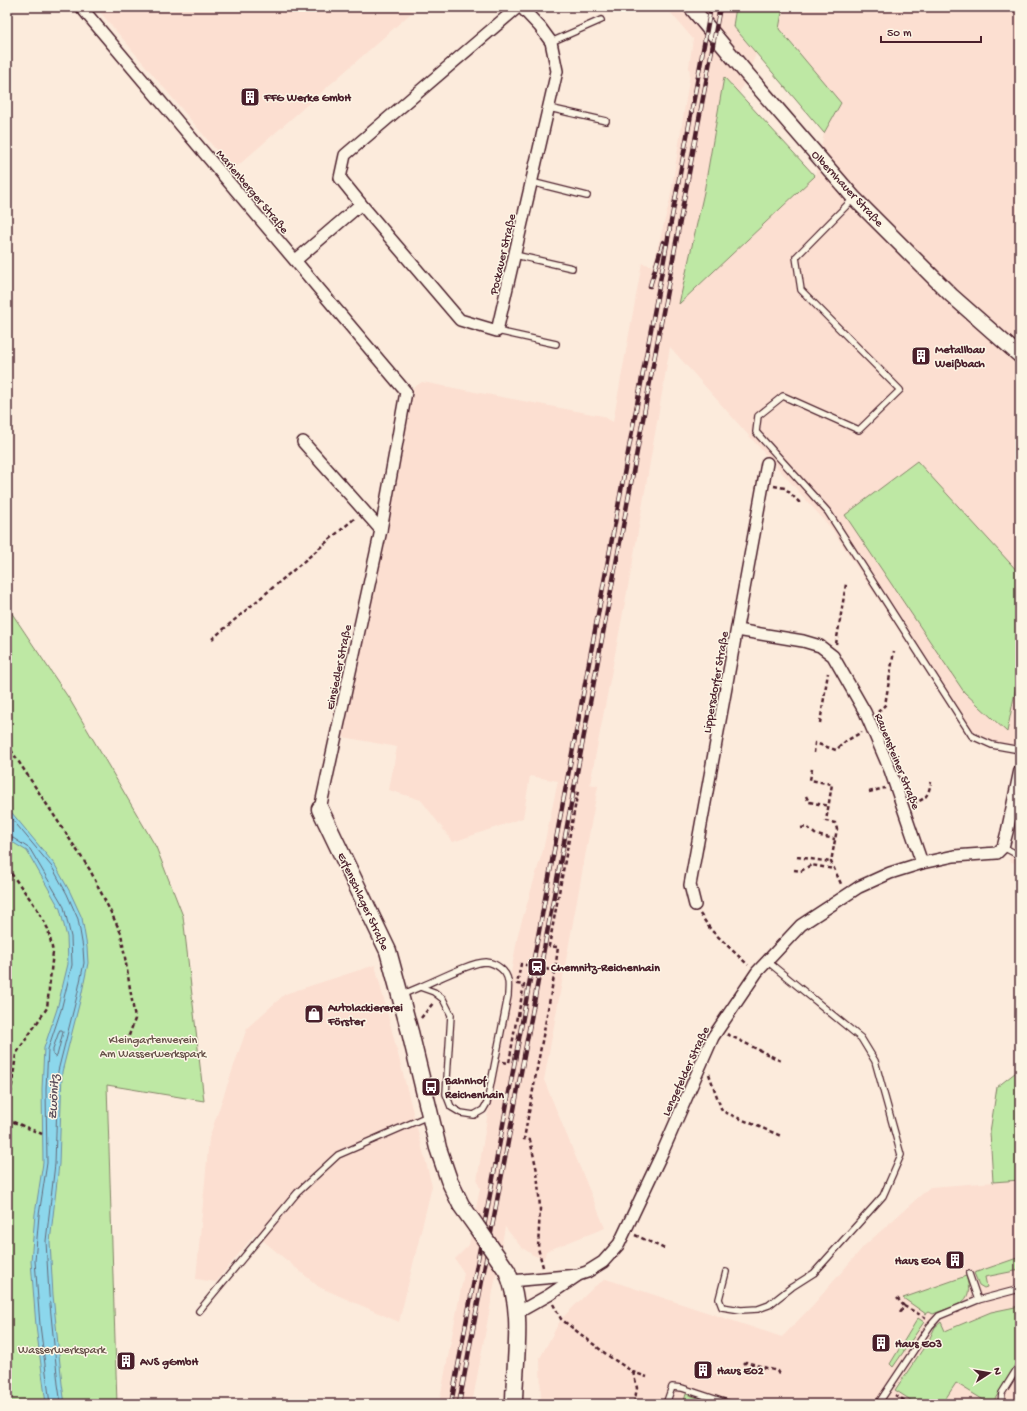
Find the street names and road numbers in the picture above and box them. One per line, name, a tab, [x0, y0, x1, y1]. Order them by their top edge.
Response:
street label: Marienberger Straße	[212, 147, 291, 238]
street label: Olbernhauer Straße	[808, 148, 886, 231]
street label: Pockauer Straße	[488, 212, 520, 297]
street label: Einsiedler Straße	[324, 623, 356, 711]
street label: Lippersdorfer Straße	[701, 630, 733, 734]
street label: Rauensteiner Straße	[870, 712, 922, 813]
street label: Erfenschlager Straße	[333, 851, 391, 954]
street label: Lengefelder Straße	[660, 1024, 714, 1119]

